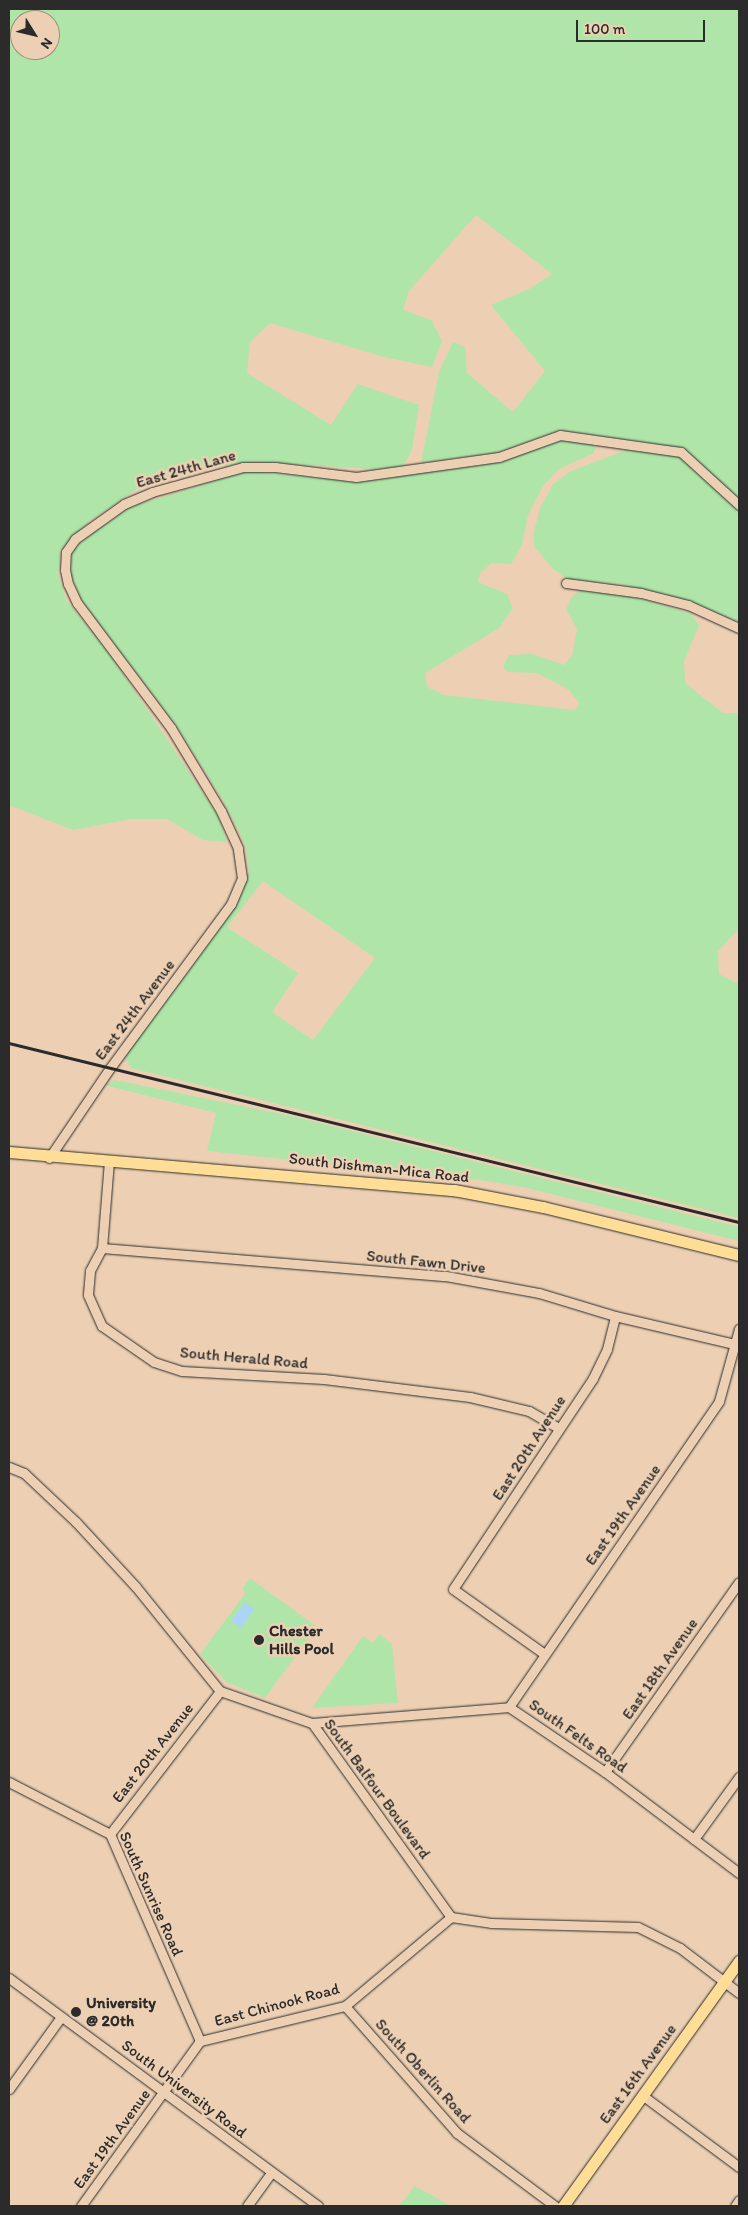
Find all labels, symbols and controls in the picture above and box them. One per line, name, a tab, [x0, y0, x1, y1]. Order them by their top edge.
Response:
north arrow	[10, 10, 60, 60]
scale bar	[578, 10, 707, 42]
text: 100 m	[584, 20, 625, 38]
text: N	[37, 35, 56, 52]
street label: East 24th Lane	[134, 446, 238, 492]
street label: East 24th Avenue	[91, 956, 179, 1064]
street label: South Dishman-Mica Road	[288, 1149, 470, 1187]
street label: South Fawn Drive	[366, 1246, 486, 1278]
street label: South Herald Road	[179, 1343, 309, 1373]
street label: East 20th Avenue	[488, 1392, 570, 1504]
street label: East 19th Avenue	[581, 1461, 665, 1569]
street label: East 18th Avenue	[618, 1615, 702, 1723]
place label: Chester Hills Pool	[269, 1621, 334, 1659]
marker: Chester Hills Pool	[253, 1634, 265, 1646]
street label: South Felts Road	[525, 1695, 631, 1777]
street label: East 20th Avenue	[109, 1700, 197, 1806]
street label: South Balfour Boulevard	[319, 1714, 435, 1864]
street label: South Sunrise Road	[115, 1829, 187, 1959]
street label: East Chinook Road	[213, 1979, 341, 2031]
place label: University @ 20th	[86, 1993, 156, 2031]
marker: University @ 20th	[70, 2006, 82, 2018]
street label: South Oberlin Road	[371, 2015, 475, 2127]
street label: East 16th Avenue	[596, 2021, 680, 2127]
street label: South University Road	[118, 2036, 250, 2142]
street label: East 19th Avenue	[70, 2086, 154, 2192]

